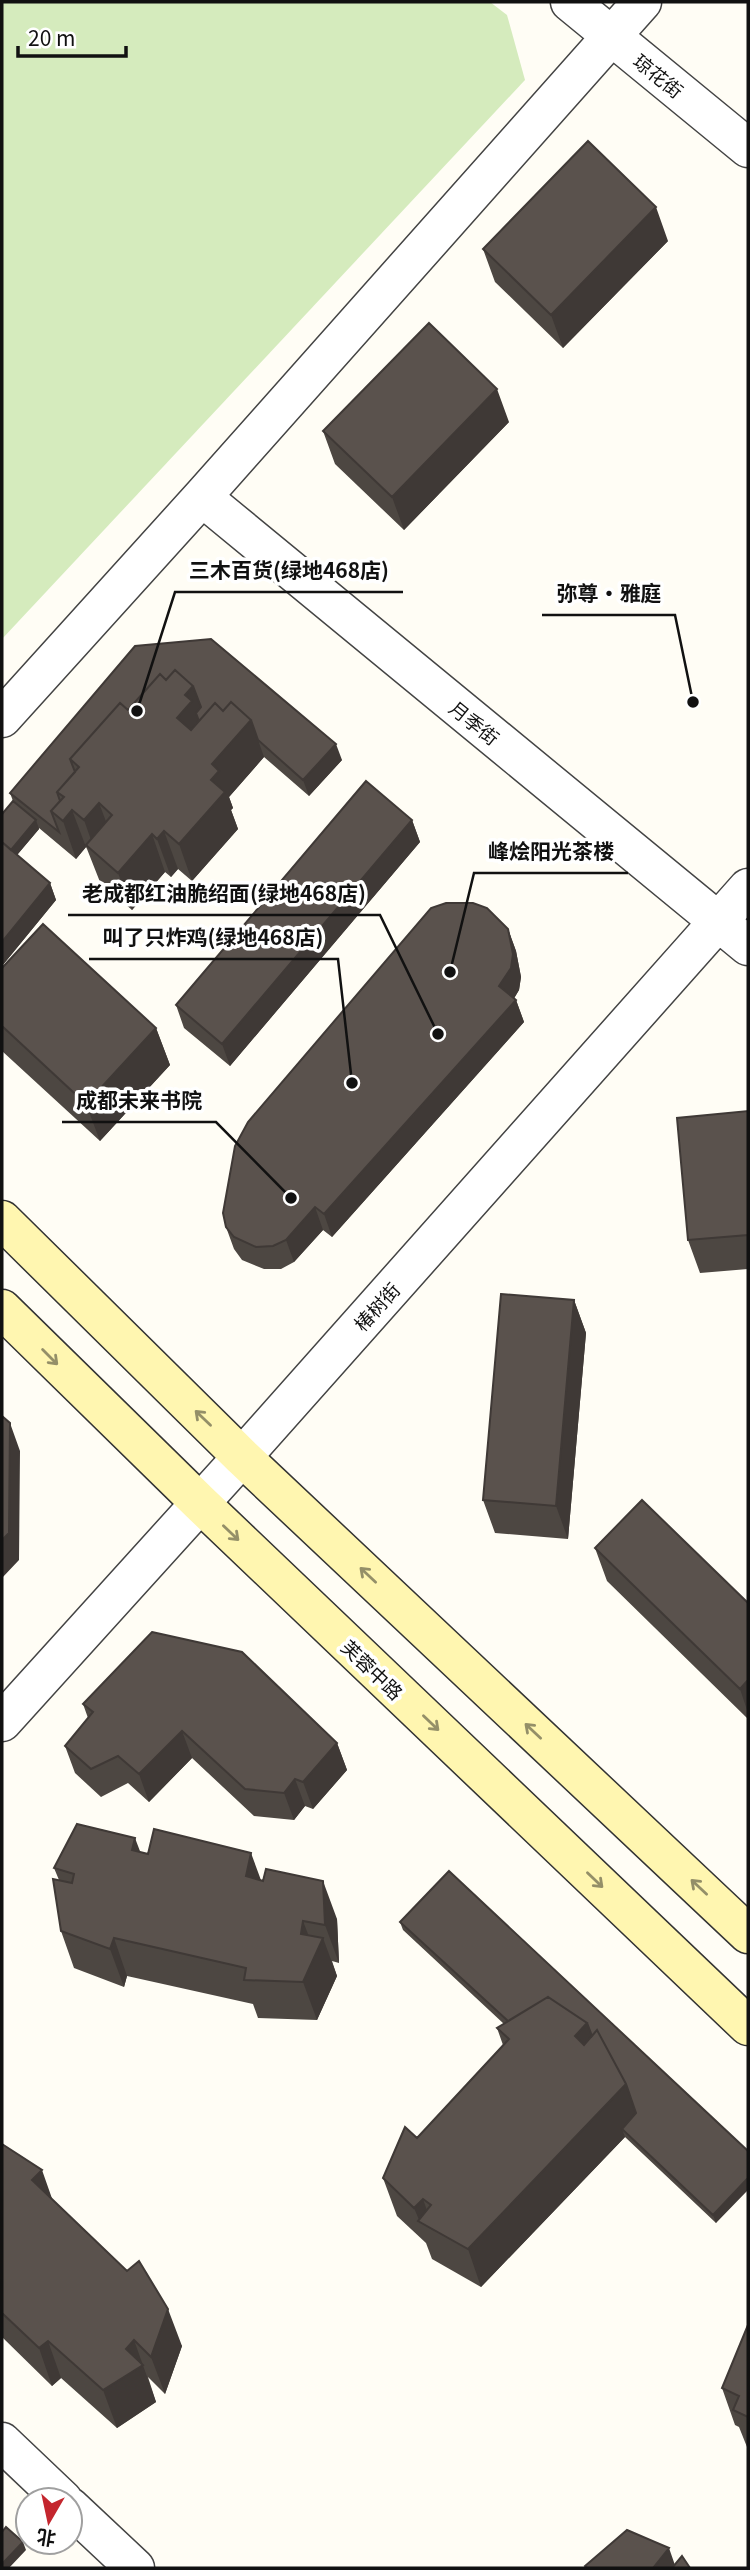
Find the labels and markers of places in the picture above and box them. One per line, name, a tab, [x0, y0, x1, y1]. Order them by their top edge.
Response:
callout: 三木百货(绿地468店)	[175, 550, 403, 592]
callout: 弥尊·雅庭	[542, 573, 675, 615]
callout: 峰烩阳光茶楼	[474, 831, 628, 873]
callout: 老成都红油脆绍面(绿地468店)	[68, 873, 380, 915]
callout: 叫了只炸鸡(绿地468店)	[89, 917, 338, 959]
callout: 成都未来书院	[62, 1080, 216, 1122]

